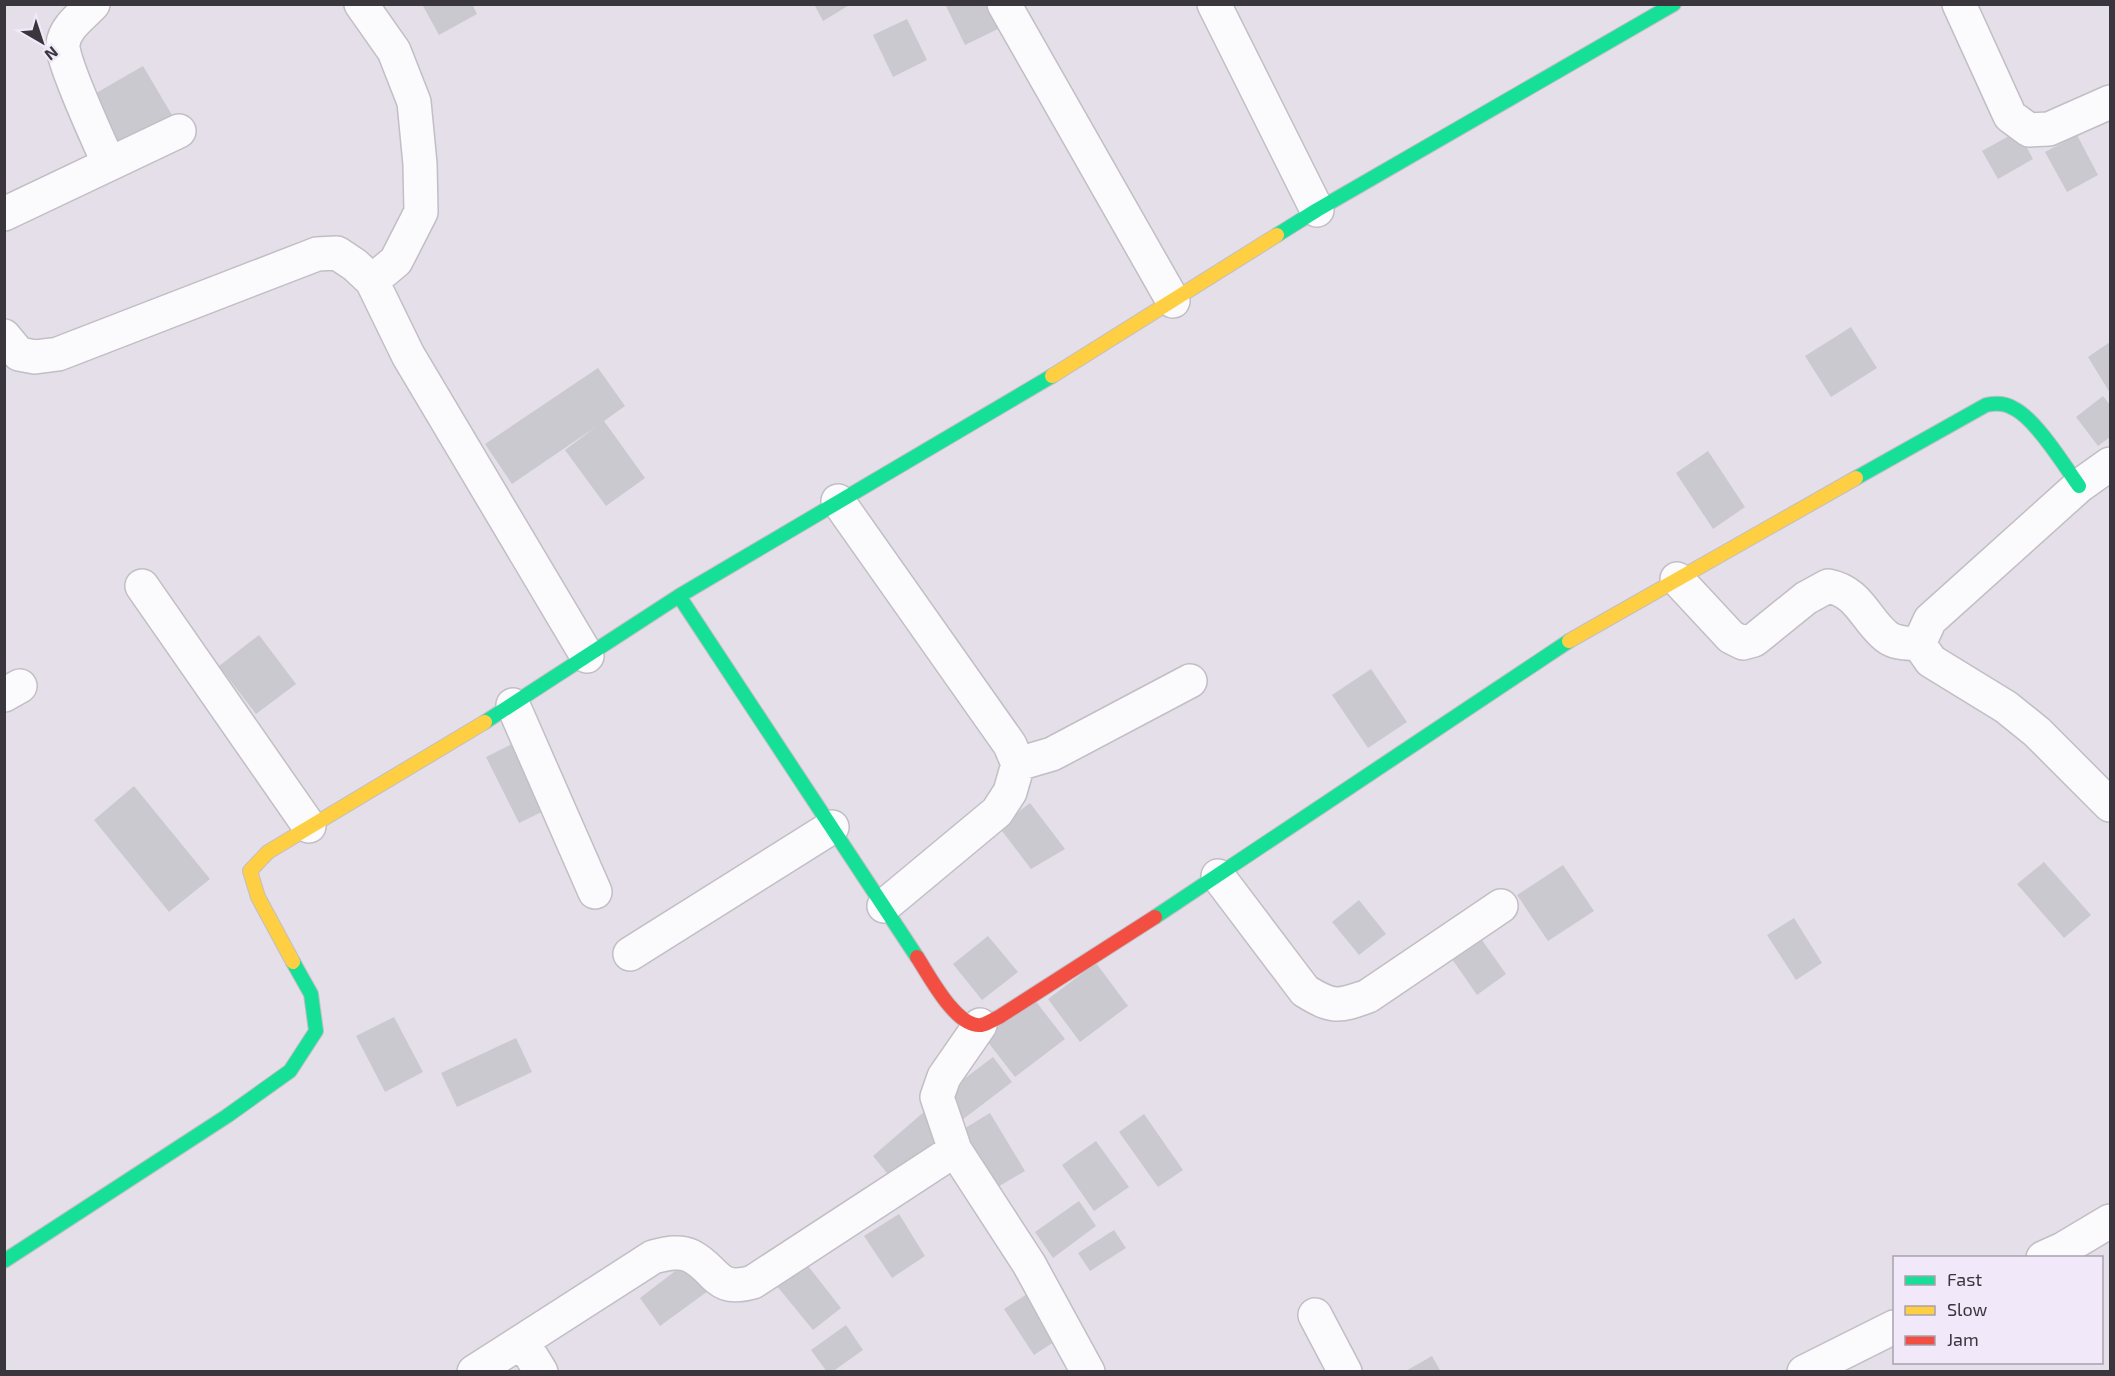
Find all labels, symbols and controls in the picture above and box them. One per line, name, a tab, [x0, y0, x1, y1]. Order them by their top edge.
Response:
north arrow	[12, 12, 72, 72]
text: N	[41, 43, 62, 65]
legend	[1893, 1256, 2103, 1364]
text: Fast	[1947, 1268, 1982, 1290]
text: Slow	[1947, 1298, 1988, 1320]
text: Jam	[1947, 1328, 1979, 1350]

